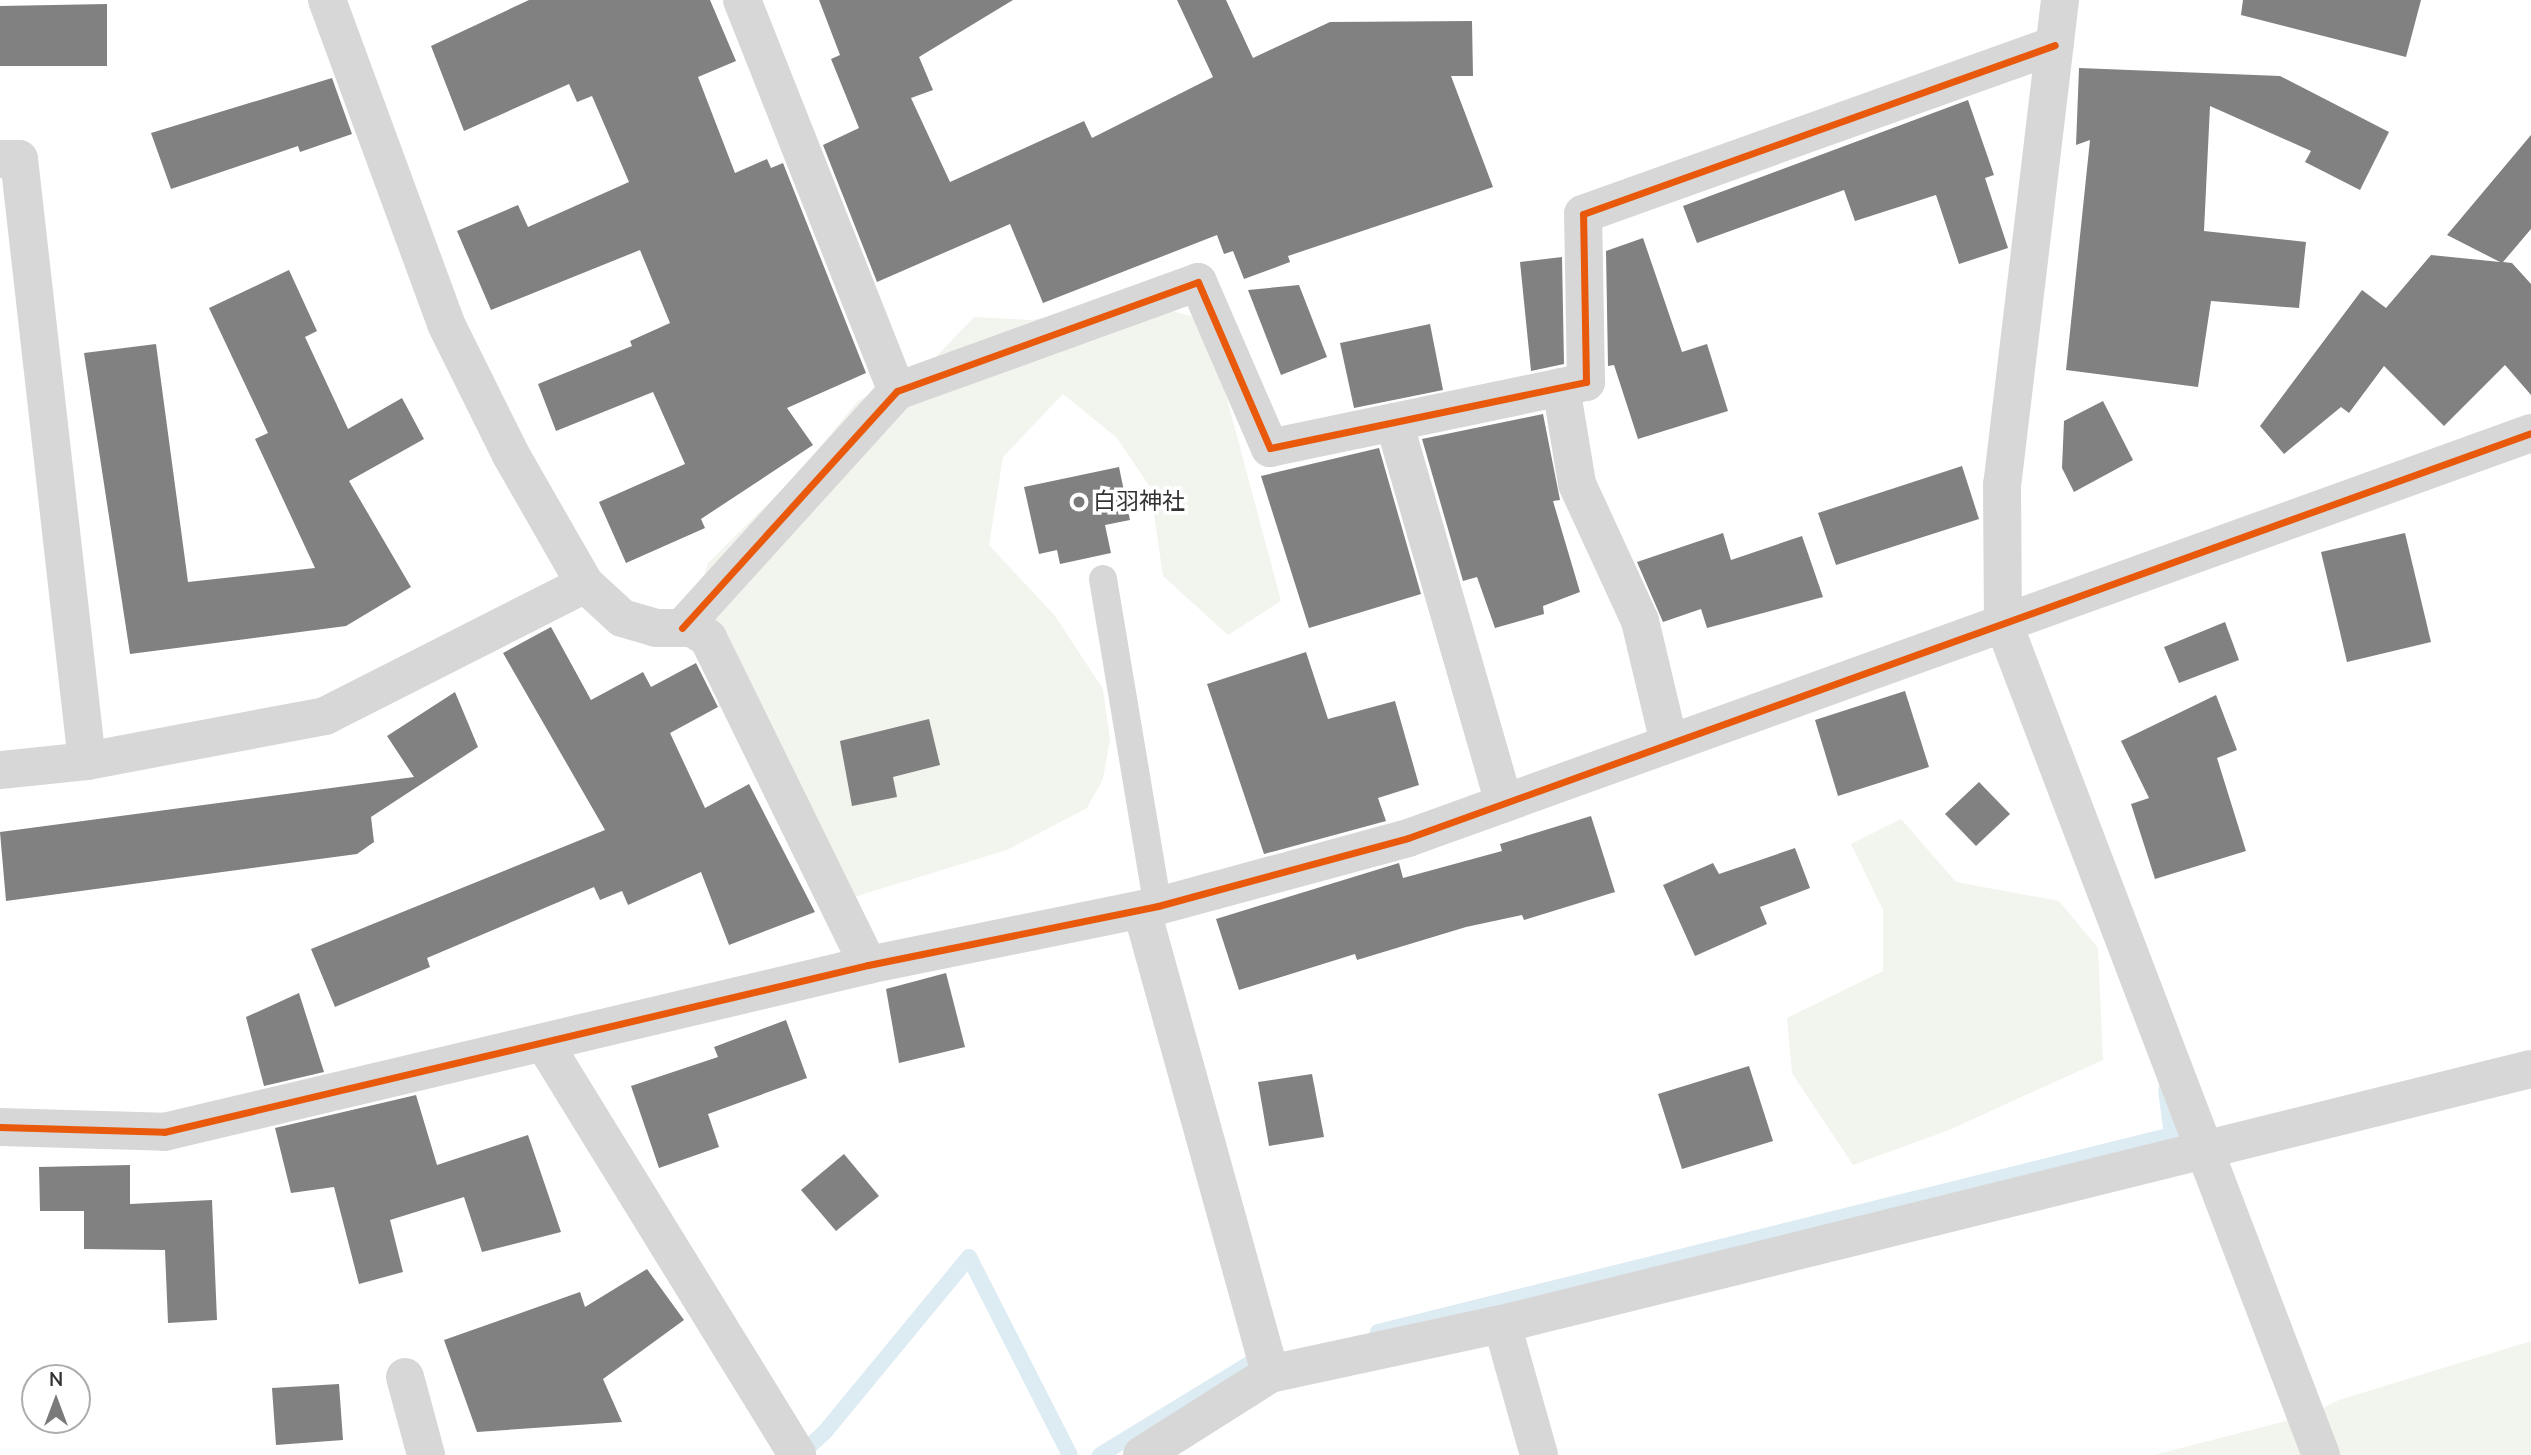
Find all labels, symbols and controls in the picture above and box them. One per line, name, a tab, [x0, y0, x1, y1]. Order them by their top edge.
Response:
place label: 白羽神社	[1093, 488, 1185, 516]
marker: 白羽神社	[1071, 494, 1087, 510]
north arrow	[21, 1364, 91, 1434]
text: N	[49, 1367, 63, 1393]

